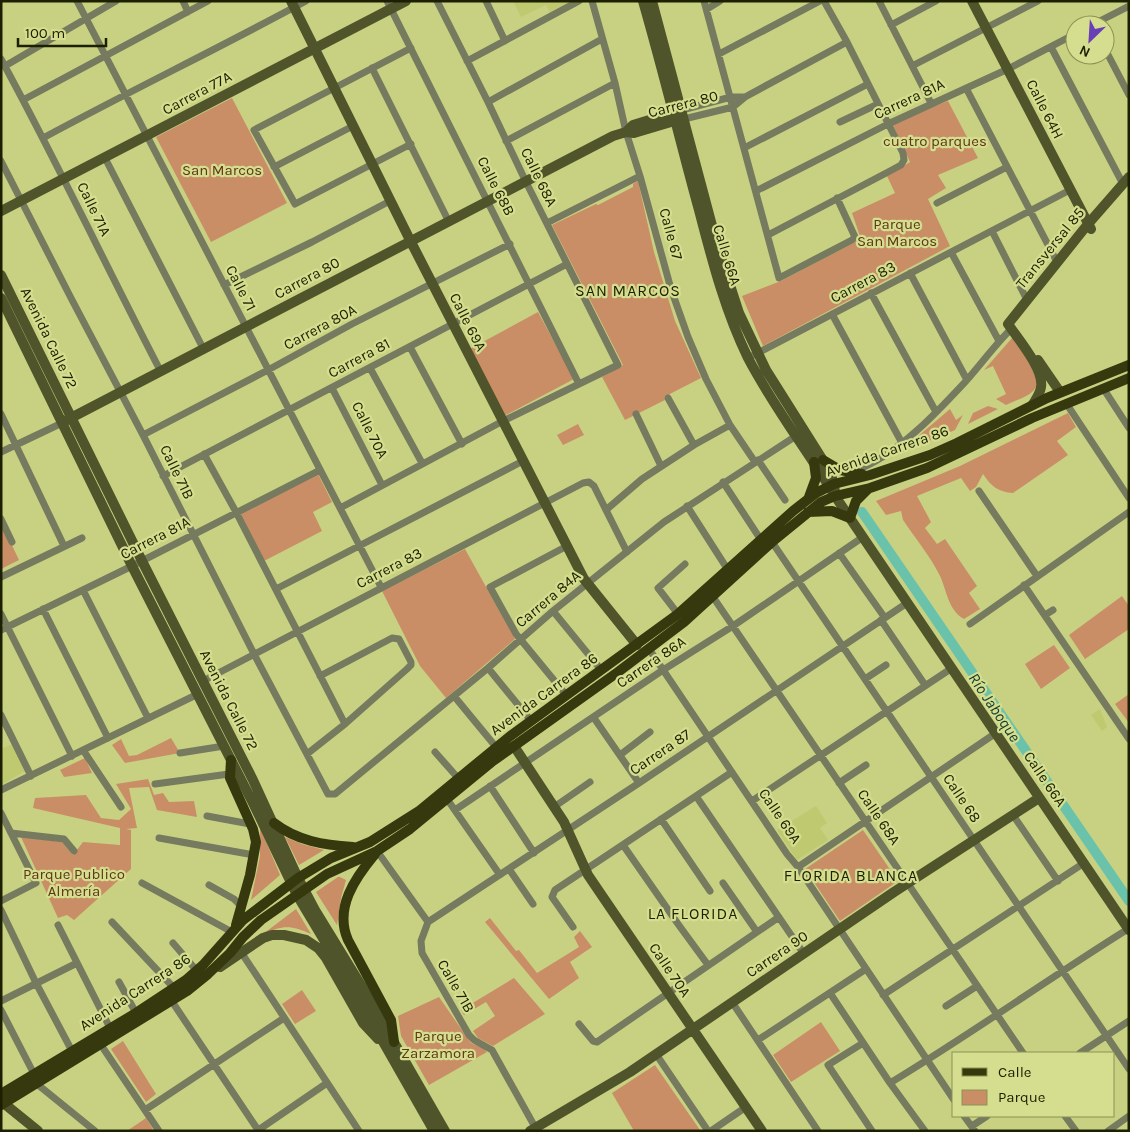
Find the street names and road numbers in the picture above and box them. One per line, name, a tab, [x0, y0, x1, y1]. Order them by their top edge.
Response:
street label: Carrera 77A	[159, 67, 235, 119]
street label: Carrera 81A	[871, 75, 948, 123]
street label: Calle 64H	[1022, 76, 1068, 142]
street label: Carrera 80	[646, 87, 720, 121]
street label: Calle 68A	[517, 144, 561, 210]
street label: Calle 68B	[473, 153, 519, 219]
street label: Calle 71A	[73, 179, 115, 239]
street label: Transversal 85	[1012, 204, 1088, 292]
street label: Calle 67	[655, 206, 687, 262]
street label: Calle 66A	[709, 222, 745, 288]
street label: Carrera 80	[271, 253, 343, 303]
street label: Carrera 83	[827, 257, 899, 307]
street label: Calle 71	[222, 262, 260, 314]
street label: Avenida Calle 72	[17, 284, 81, 392]
street label: Calle 69A	[446, 290, 490, 354]
street label: Carrera 80A	[280, 300, 360, 354]
street label: Carrera 81	[325, 334, 393, 382]
street label: Calle 70A	[348, 398, 392, 462]
street label: Avenida Carrera 86	[823, 422, 951, 480]
street label: Calle 71B	[156, 442, 198, 502]
street label: Carrera 81A	[117, 513, 193, 563]
street label: Carrera 83	[353, 544, 425, 592]
street label: Carrera 84A	[512, 566, 585, 631]
street label: Carrera 86A	[613, 632, 689, 692]
street label: Avenida Calle 72	[196, 647, 262, 753]
street label: Avenida Carrera 86	[487, 649, 601, 739]
street label: Carrera 87	[626, 725, 694, 779]
street label: Calle 66A	[1020, 748, 1070, 810]
street label: Calle 68	[939, 770, 985, 826]
street label: Calle 69A	[755, 785, 805, 847]
street label: Calle 68A	[854, 786, 904, 849]
street label: Carrera 90	[743, 927, 811, 981]
street label: Calle 70A	[645, 939, 695, 1001]
street label: Avenida Carrera 86	[76, 949, 194, 1035]
street label: Calle 71B	[434, 956, 478, 1016]

